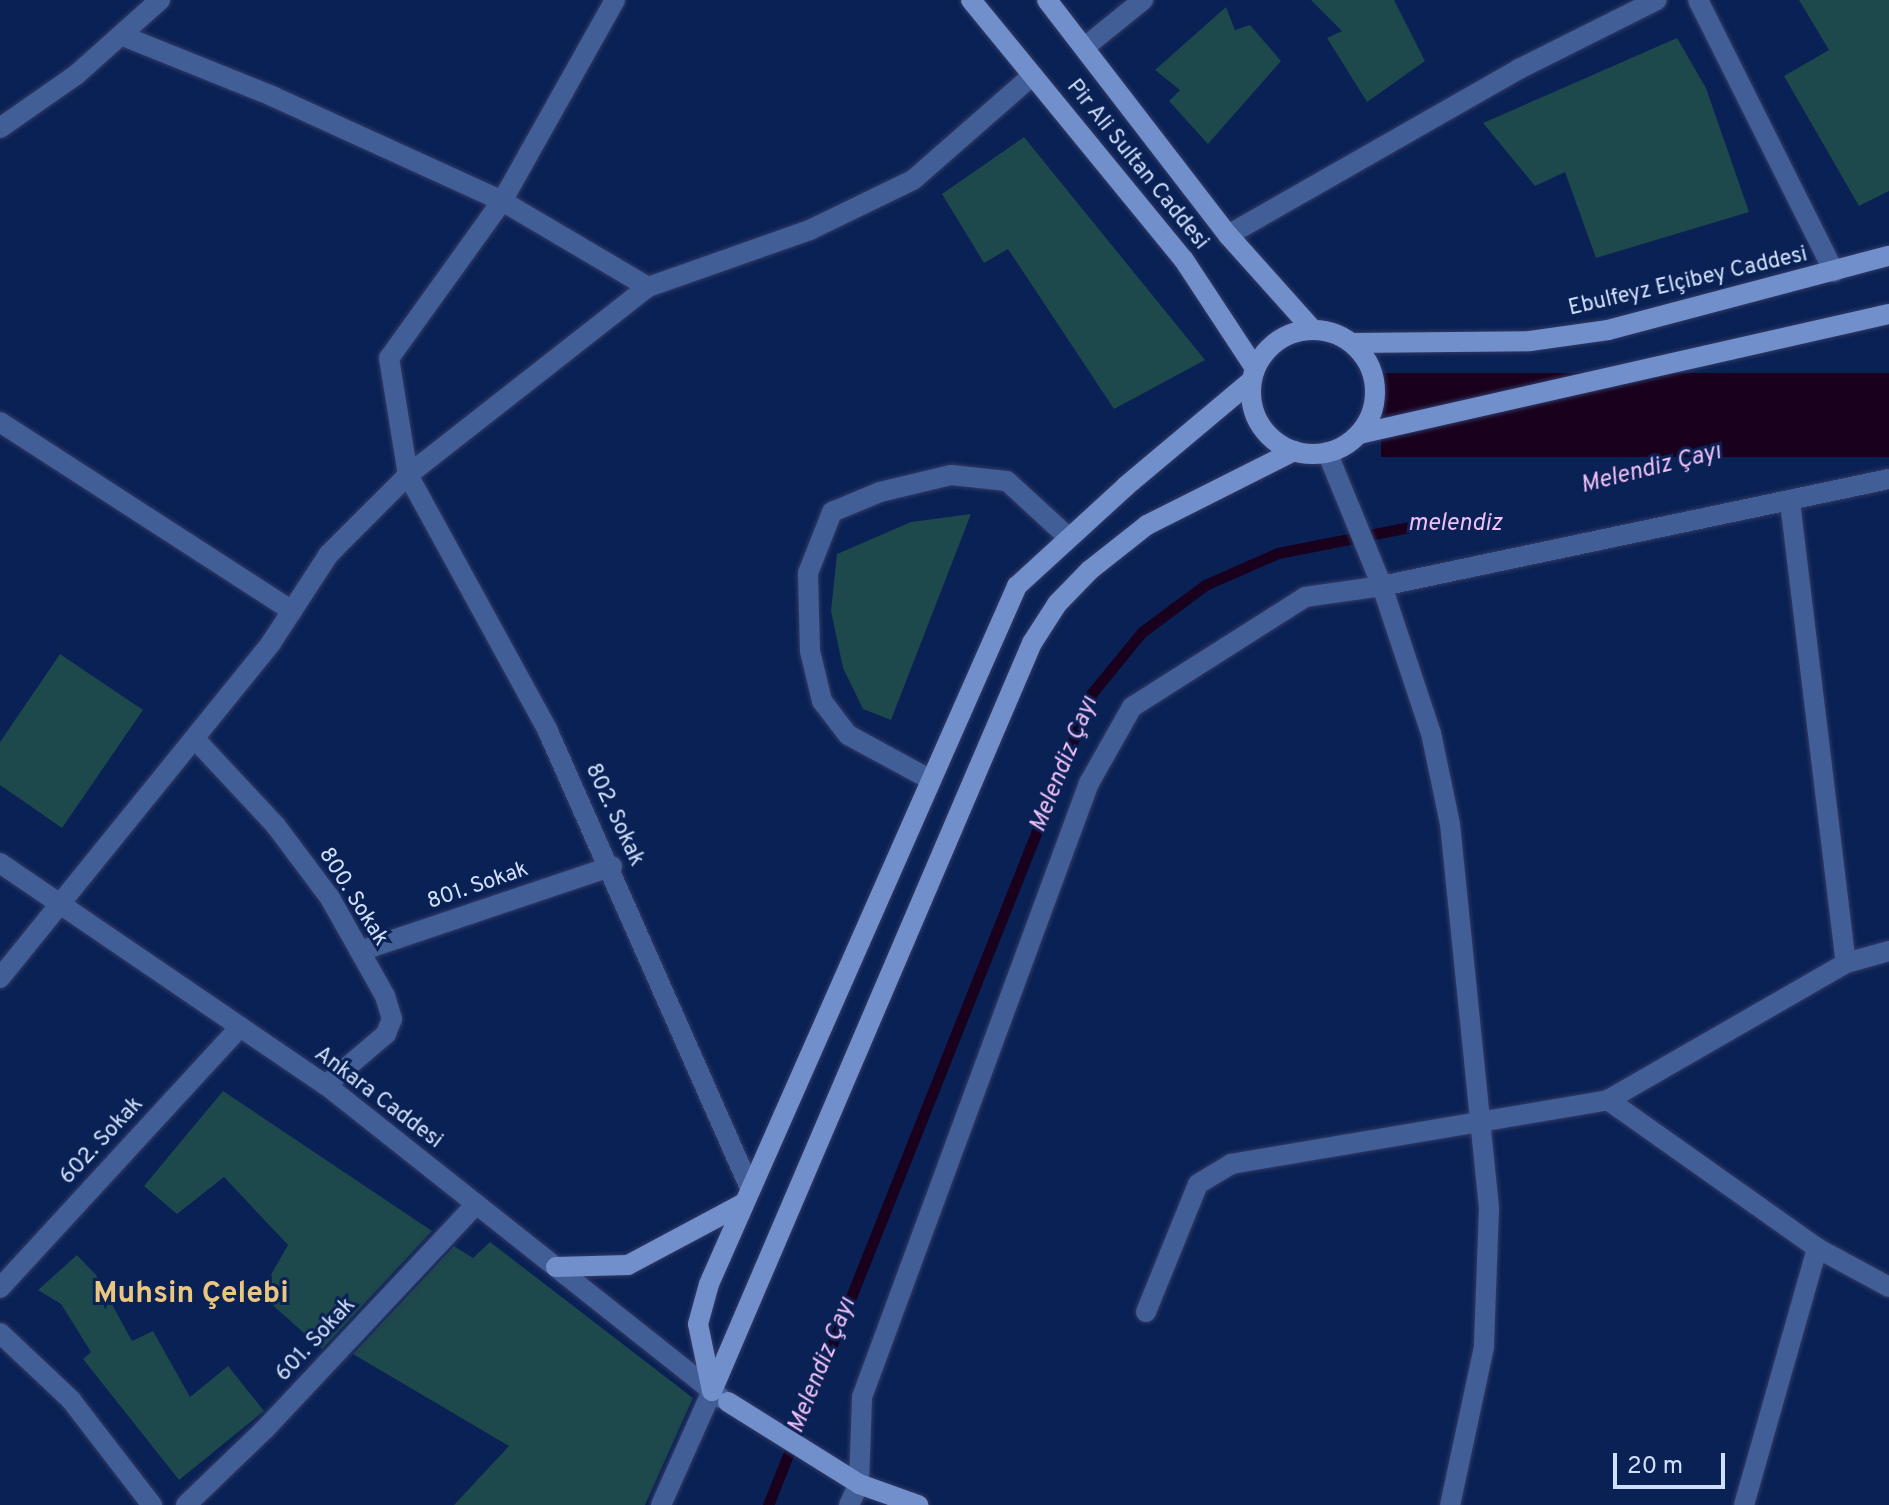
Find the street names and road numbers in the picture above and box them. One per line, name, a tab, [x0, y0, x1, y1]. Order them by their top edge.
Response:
street label: Pir Ali Sultan Caddesi	[1060, 74, 1214, 256]
street label: Ebulfeyz Elçibey Caddesi	[1566, 242, 1810, 322]
street label: 802. Sokak	[579, 759, 649, 871]
street label: 800. Sokak	[312, 843, 394, 951]
street label: 801. Sokak	[424, 856, 532, 916]
street label: Ankara Caddesi	[309, 1041, 447, 1155]
street label: 602. Sokak	[55, 1092, 149, 1190]
street label: 601. Sokak	[271, 1293, 361, 1387]

